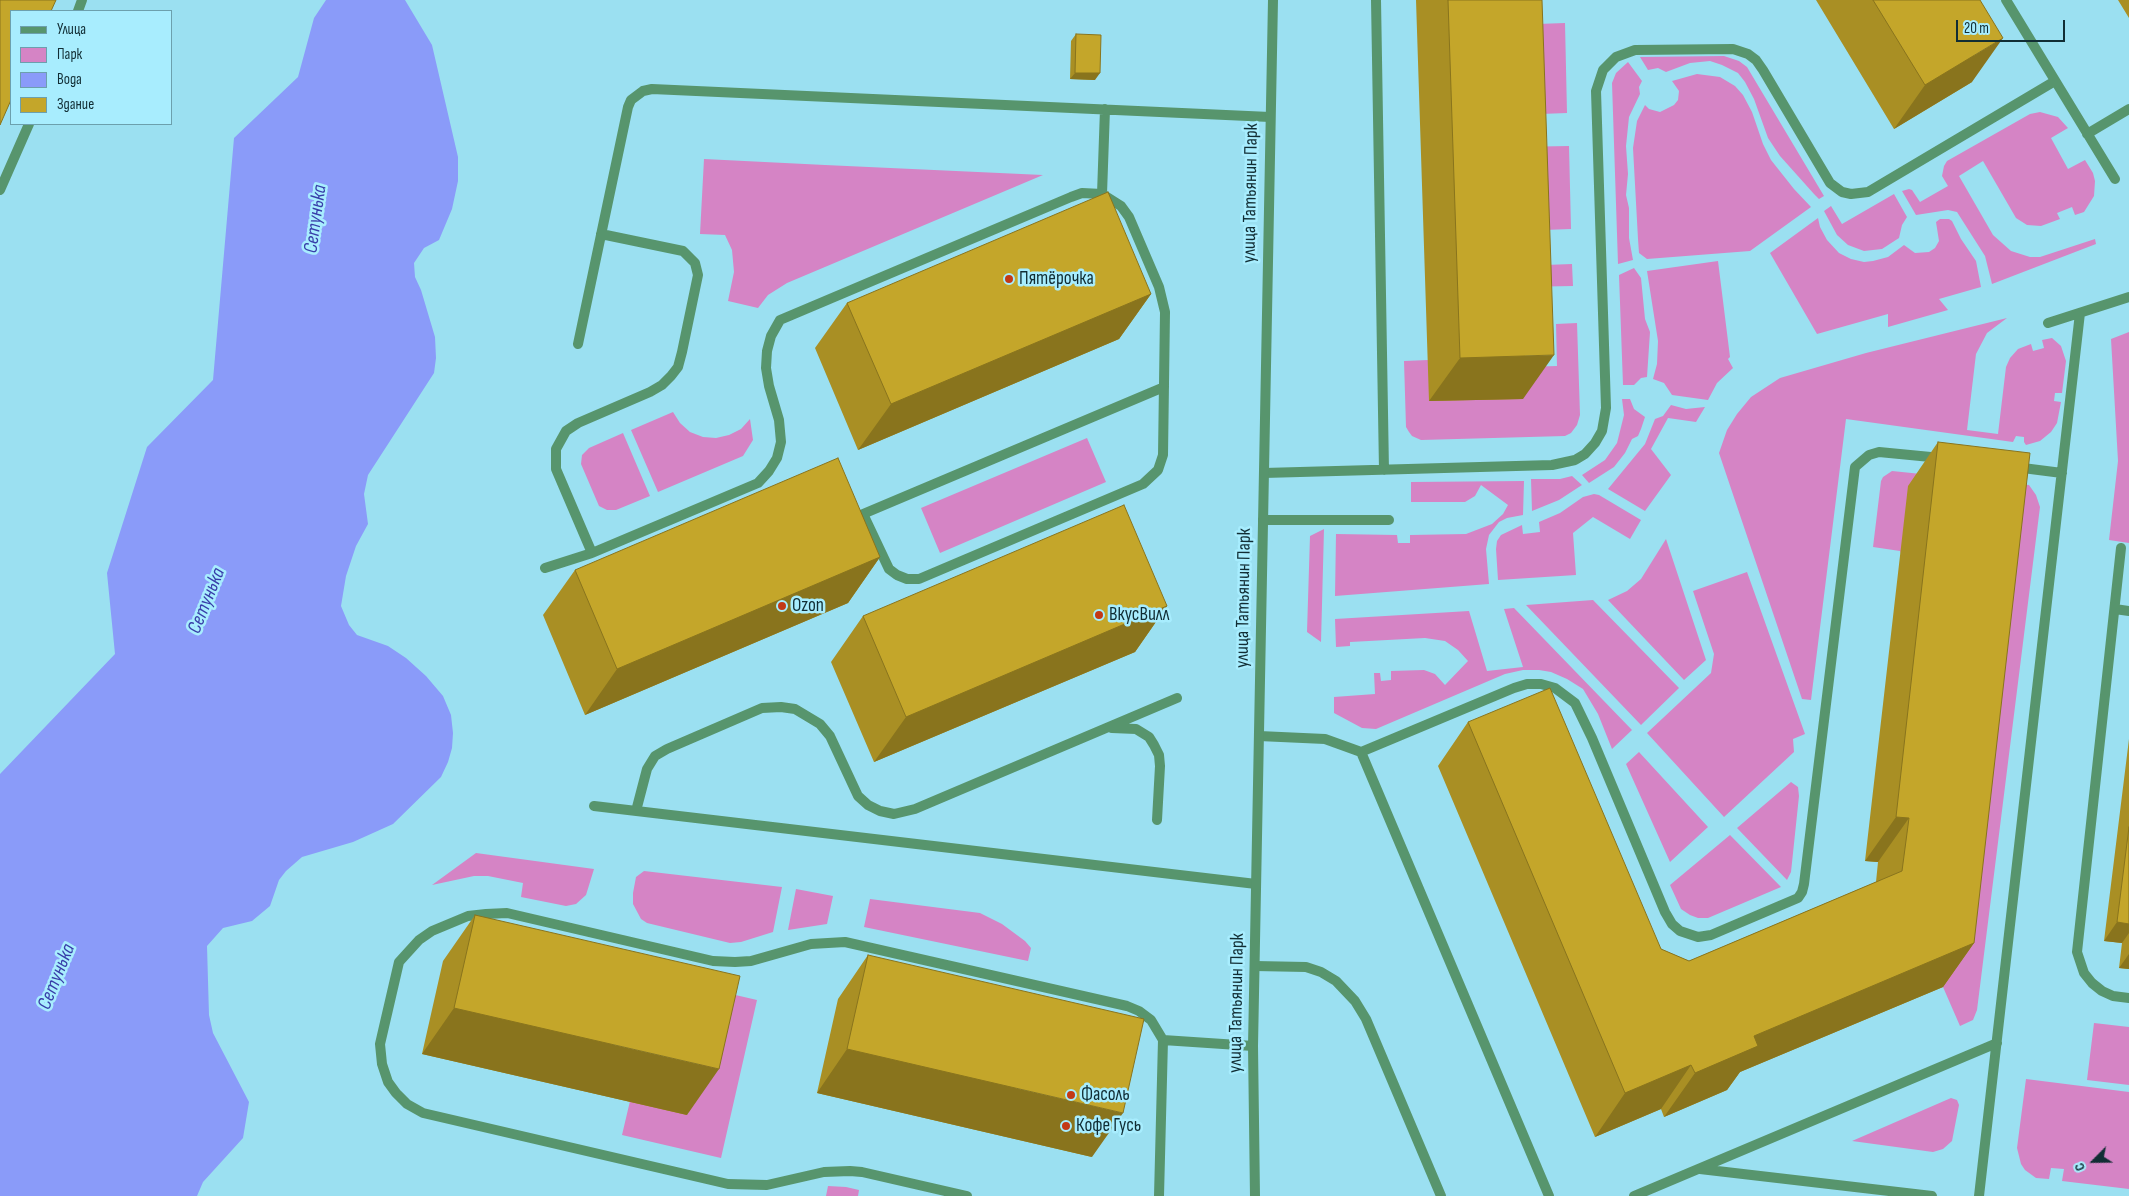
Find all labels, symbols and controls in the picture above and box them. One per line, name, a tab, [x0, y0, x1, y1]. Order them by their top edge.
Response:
legend	[10, 10, 172, 125]
scale bar	[1959, 10, 2068, 42]
text: 20 m	[1964, 19, 1989, 38]
text: Улица	[57, 20, 86, 39]
text: Парк	[57, 45, 82, 64]
text: Вода	[57, 70, 82, 89]
text: Здание	[57, 95, 94, 114]
street label: улица Татьянин Парк	[1238, 123, 1264, 263]
water label: Сетунька	[299, 183, 333, 255]
place label: Пятёрочка	[1019, 268, 1094, 290]
marker: Пятёрочка	[1003, 273, 1015, 285]
street label: улица Татьянин Парк	[1231, 528, 1257, 668]
water label: Сетунька	[183, 565, 231, 637]
place label: Ozon	[792, 595, 824, 617]
marker: Ozon	[776, 600, 788, 612]
place label: ВкусВилл	[1109, 604, 1170, 626]
marker: ВкусВилл	[1093, 609, 1105, 621]
street label: улица Татьянин Парк	[1224, 933, 1250, 1073]
water label: Сетунька	[33, 941, 81, 1013]
place label: Фасоль	[1081, 1084, 1130, 1106]
marker: Фасоль	[1065, 1089, 1077, 1101]
place label: Кофе Гусь	[1076, 1115, 1141, 1137]
marker: Кофе Гусь	[1060, 1120, 1072, 1132]
north arrow	[2069, 1136, 2119, 1186]
text: С	[2071, 1160, 2089, 1174]

